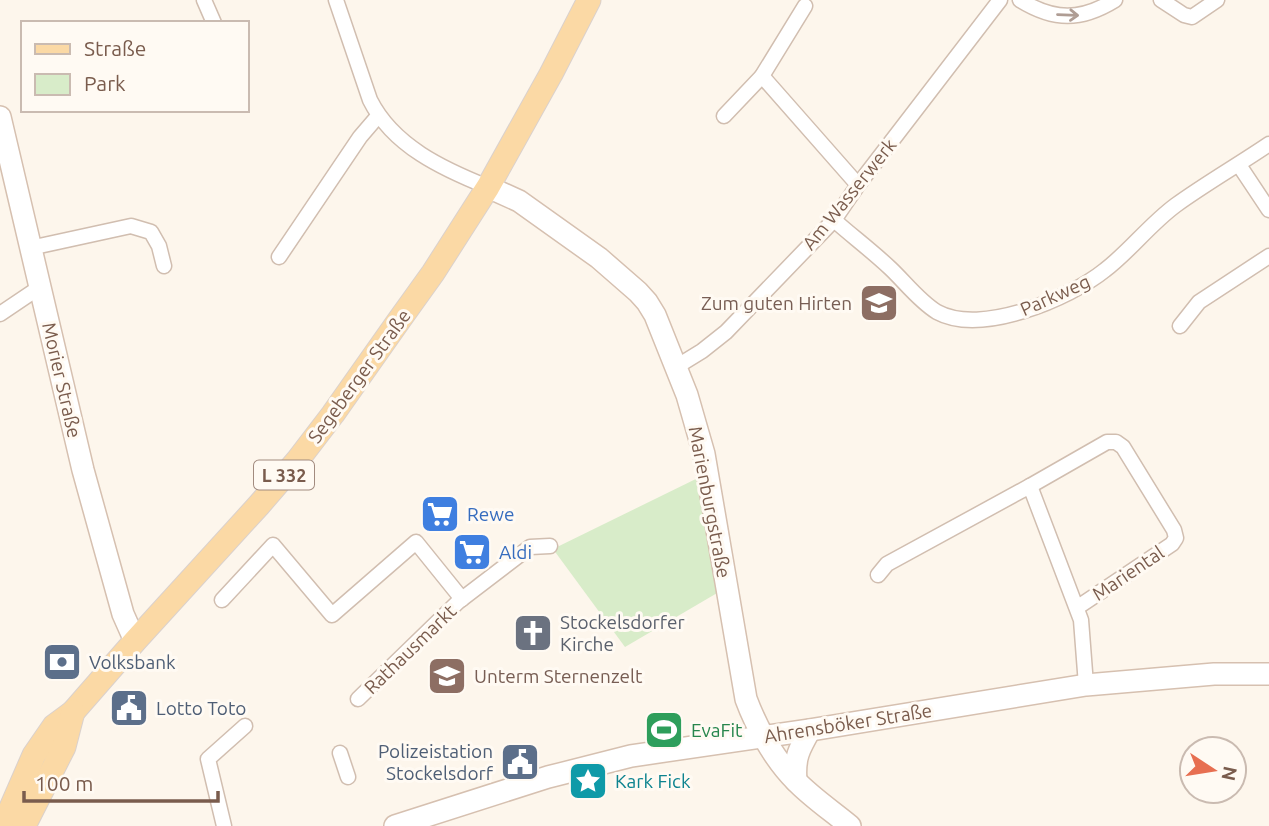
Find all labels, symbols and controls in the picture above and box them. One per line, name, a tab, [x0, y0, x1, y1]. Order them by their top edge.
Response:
one-way arrow	[1056, 8, 1079, 22]
legend	[21, 21, 248, 112]
text: Straße	[84, 36, 146, 60]
text: Park	[84, 71, 126, 95]
street label: Am Wasserwerk	[797, 134, 901, 254]
street label: Parkweg	[1017, 270, 1093, 320]
school or university icon: Zum guten Hirten	[858, 282, 900, 324]
place label: Zum guten Hirten	[701, 292, 852, 314]
street label: Segeberger Straße	[303, 305, 415, 447]
street label: Morier Straße	[38, 320, 86, 440]
street label: Marienburgstraße	[684, 424, 736, 580]
road number: L 332	[254, 461, 314, 490]
supermarket icon: Rewe	[419, 493, 461, 535]
place label: Rewe	[467, 503, 515, 525]
supermarket icon: Aldi	[451, 531, 493, 573]
place label: Aldi	[499, 541, 532, 563]
street label: Mariental	[1088, 541, 1168, 605]
street label: Rathausmarkt	[360, 599, 461, 698]
place label: Stockelsdorfer Kirche	[560, 611, 685, 655]
church icon: Stockelsdorfer Kirche	[512, 612, 554, 654]
bank icon: Volksbank	[41, 641, 83, 683]
place label: Volksbank	[89, 651, 176, 673]
school or university icon: Unterm Sternenzelt	[426, 655, 468, 697]
place label: Unterm Sternenzelt	[474, 665, 643, 687]
public building icon: Lotto Toto	[108, 687, 150, 729]
place label: Lotto Toto	[156, 697, 246, 719]
street label: Ahrensböker Straße	[762, 699, 934, 747]
sports icon: EvaFit	[643, 709, 685, 751]
place label: EvaFit	[691, 719, 743, 741]
north arrow	[1178, 735, 1248, 805]
place label: Polizeistation Stockelsdorf	[378, 740, 494, 784]
public building icon: Polizeistation Stockelsdorf	[499, 741, 541, 783]
scale bar	[24, 760, 219, 804]
place icon: Kark Fick	[567, 760, 609, 802]
text: N	[1217, 764, 1242, 783]
place label: Kark Fick	[615, 770, 691, 792]
text: 100 m	[35, 771, 93, 795]

